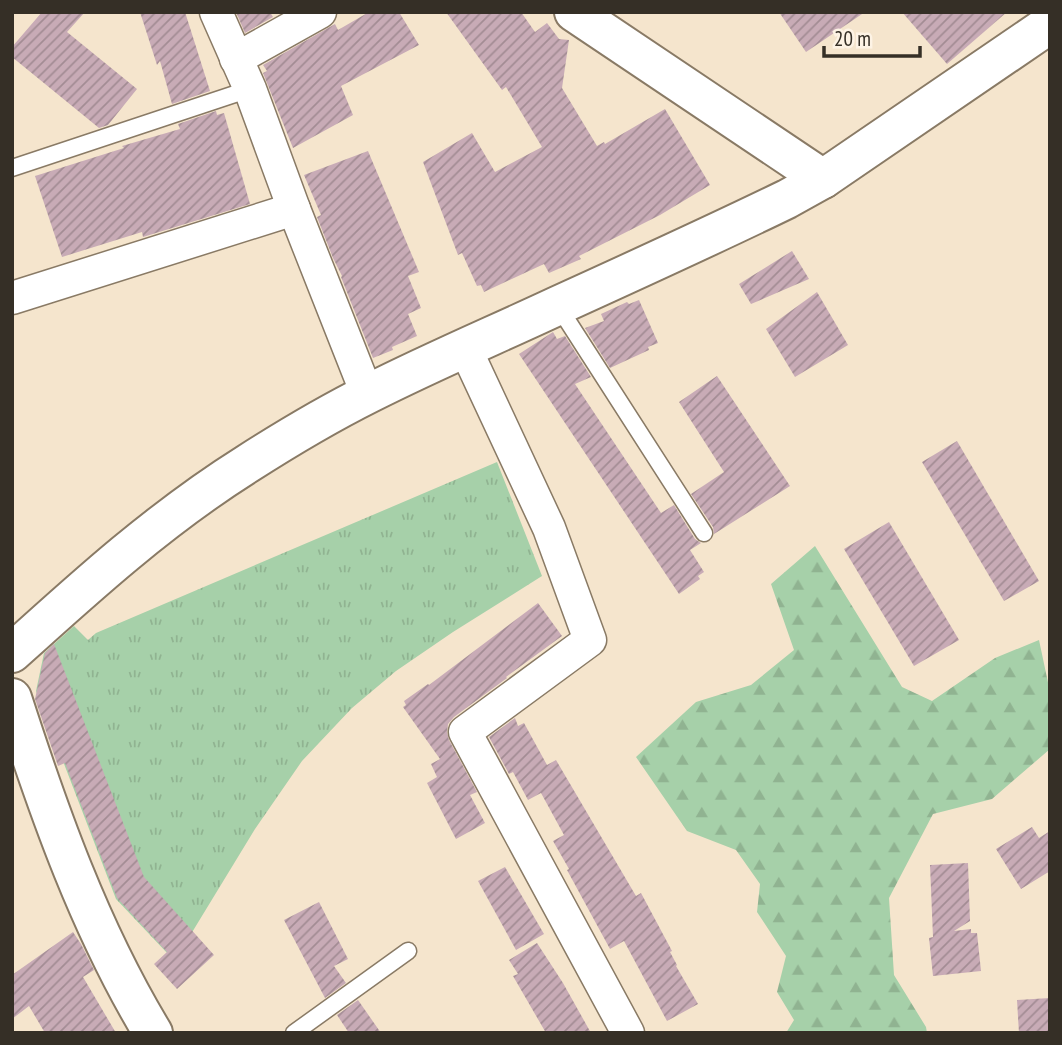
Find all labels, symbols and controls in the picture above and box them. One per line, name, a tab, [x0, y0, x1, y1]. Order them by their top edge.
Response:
scale bar	[824, 14, 920, 58]
text: 20 m	[834, 25, 871, 52]

